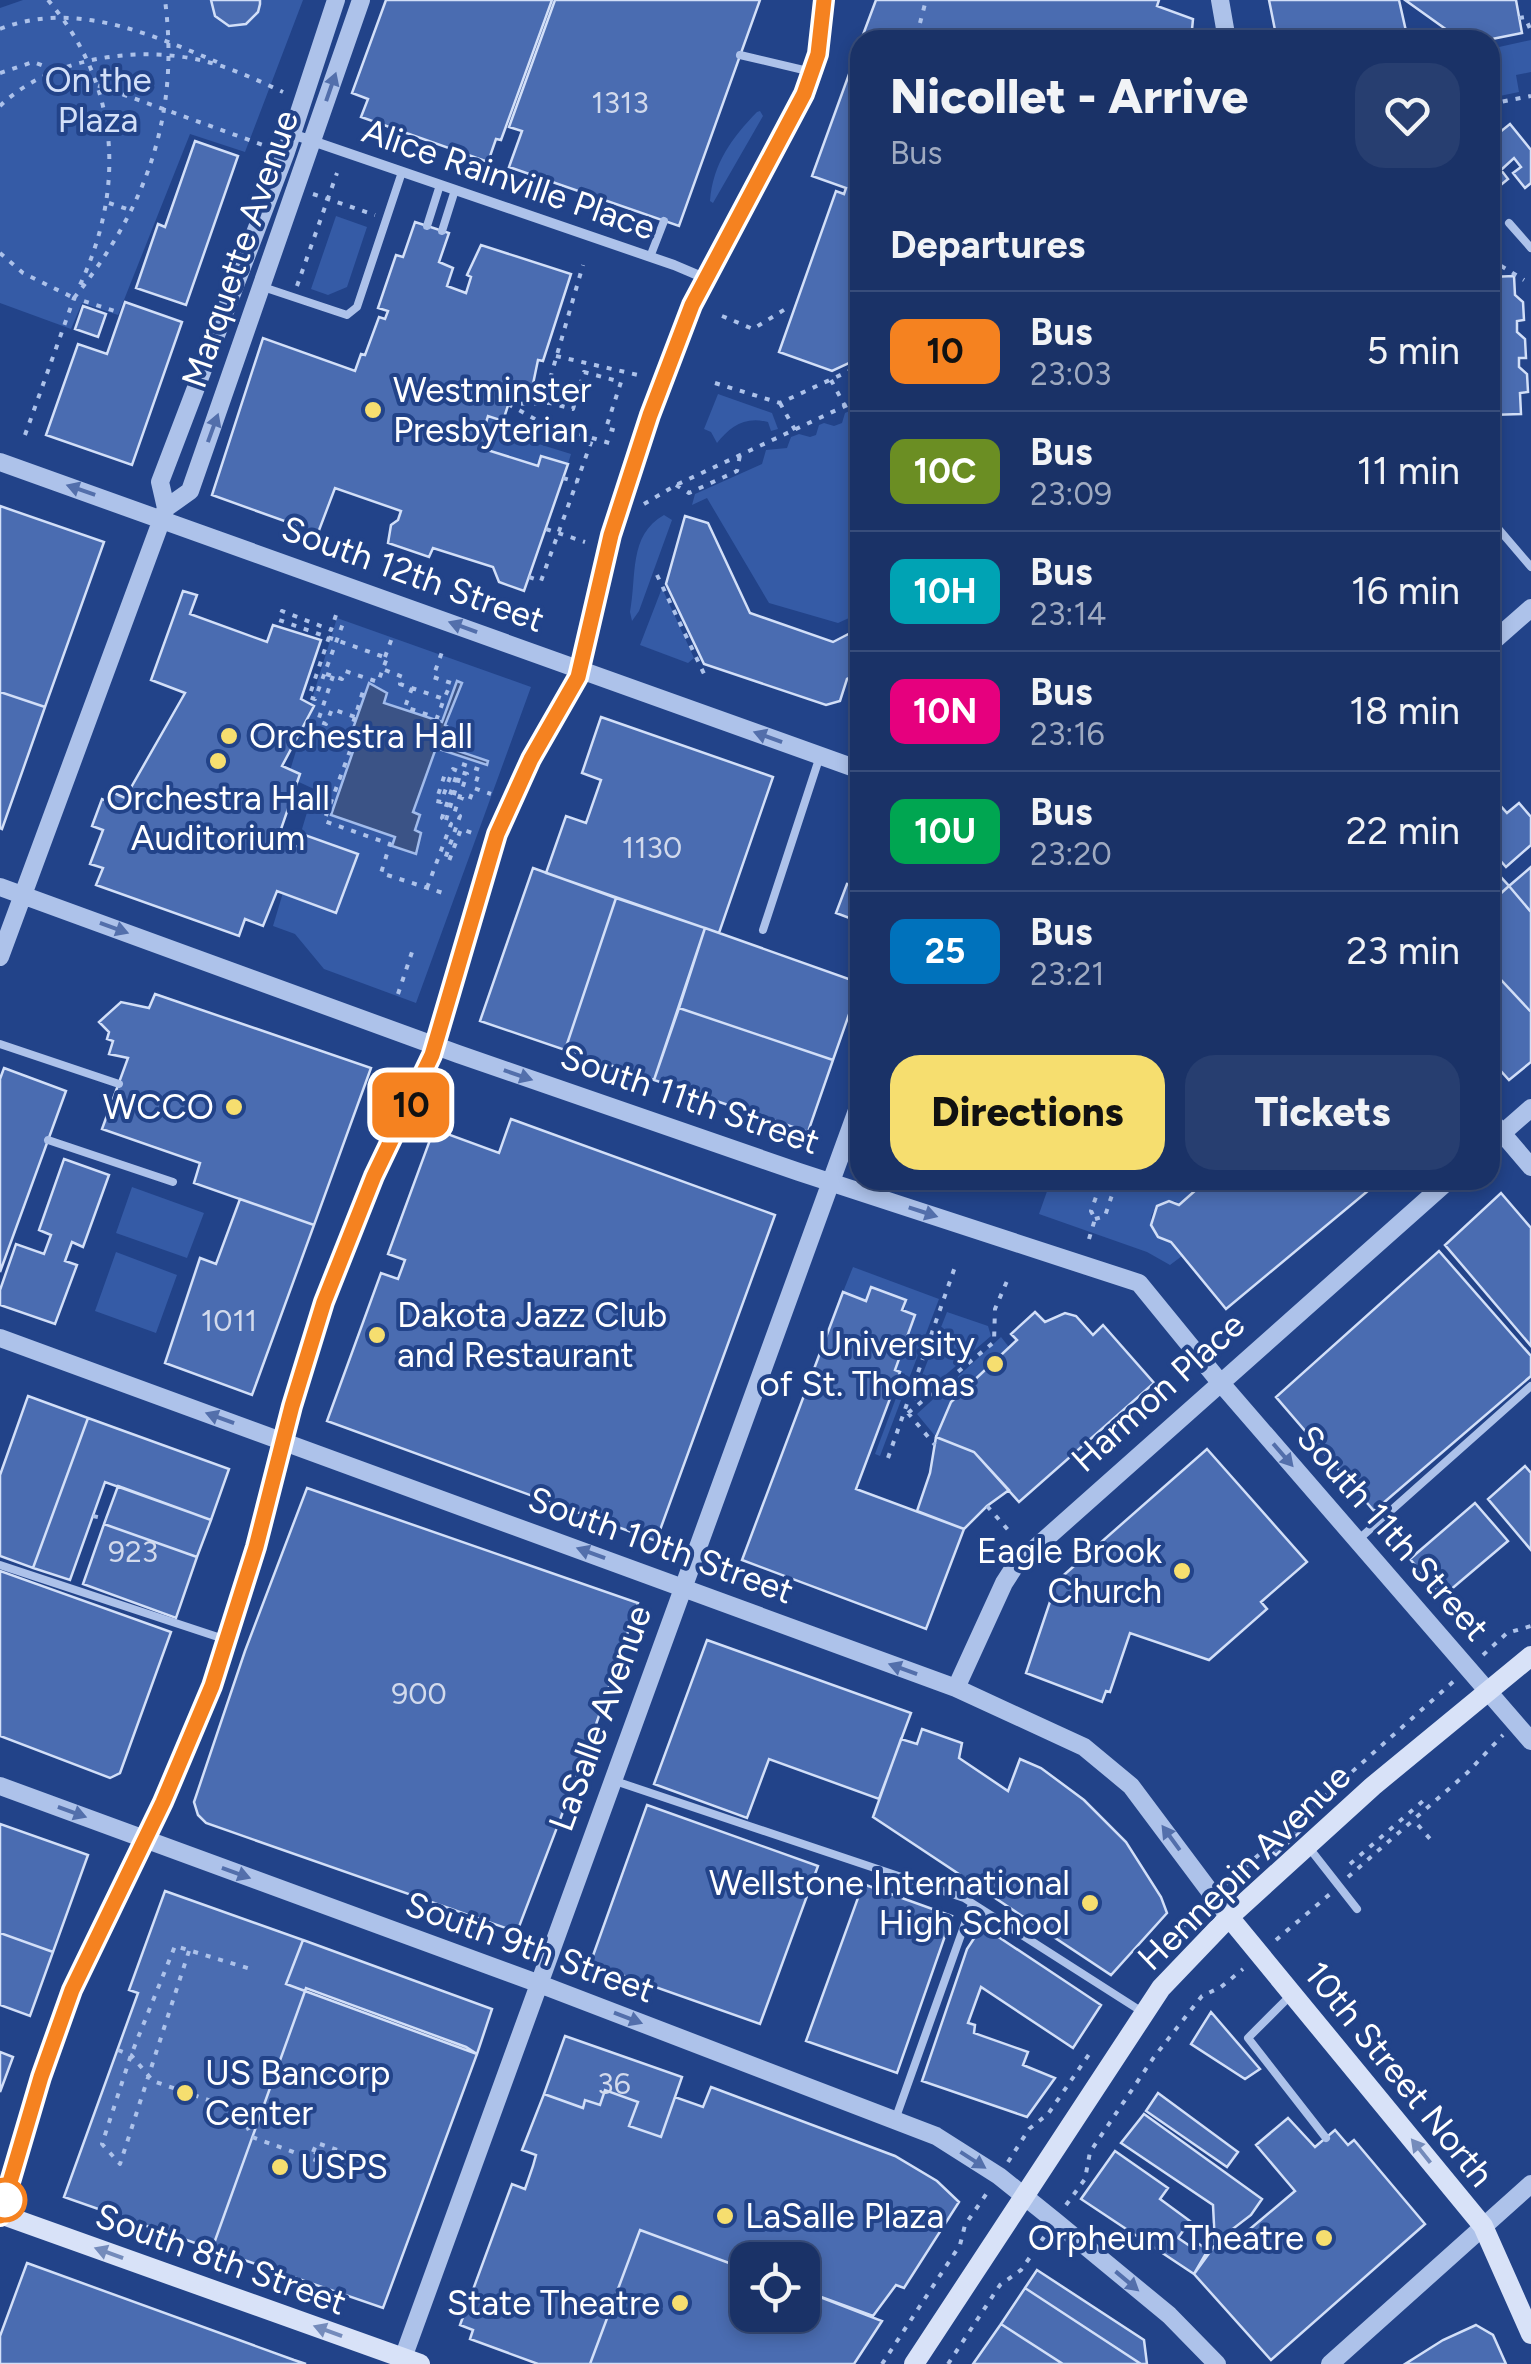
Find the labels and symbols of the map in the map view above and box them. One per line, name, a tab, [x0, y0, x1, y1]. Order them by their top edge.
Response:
park label: On the Plaza	[44, 59, 152, 141]
one-way arrow	[324, 72, 339, 102]
house number: 1313	[591, 84, 649, 121]
street label: Marquette Avenue	[173, 105, 307, 393]
street label: Alice Rainville Place	[357, 109, 661, 249]
place label: Westminster Presbyterian	[393, 369, 592, 451]
marker: Westminster Presbyterian	[362, 399, 384, 421]
one-way arrow	[206, 412, 221, 442]
one-way arrow	[65, 482, 95, 497]
street label: South 12th Street	[276, 507, 550, 641]
one-way arrow	[447, 619, 477, 634]
place label: Orchestra Hall	[249, 715, 473, 757]
marker: Orchestra Hall	[218, 725, 240, 747]
one-way arrow	[753, 729, 783, 744]
marker: Orchestra Hall Auditorium	[207, 750, 229, 772]
place label: Orchestra Hall Auditorium	[106, 777, 330, 859]
house number: 1130	[622, 829, 682, 866]
one-way arrow	[100, 921, 130, 936]
street label: South 11th Street	[555, 1035, 825, 1163]
one-way arrow	[504, 1069, 534, 1084]
line badge: 10	[366, 1072, 456, 1138]
place label: WCCO	[103, 1086, 214, 1128]
marker: WCCO	[223, 1096, 245, 1118]
one-way arrow	[909, 1205, 939, 1220]
place label: Dakota Jazz Club and Restaurant	[397, 1294, 667, 1376]
house number: 1011	[201, 1302, 257, 1339]
street label: Harmon Place	[1063, 1303, 1253, 1481]
place label: University of St. Thomas	[759, 1323, 976, 1405]
marker: Dakota Jazz Club and Restaurant	[366, 1324, 388, 1346]
marker: University of St. Thomas	[984, 1353, 1006, 1375]
one-way arrow	[204, 1410, 234, 1425]
street label: South 11th Street	[1288, 1417, 1498, 1649]
one-way arrow	[1272, 1442, 1294, 1467]
street label: South 10th Street	[523, 1478, 799, 1612]
place label: Eagle Brook Church	[977, 1530, 1162, 1612]
house number: 923	[108, 1533, 158, 1570]
one-way arrow	[576, 1545, 606, 1560]
marker: Eagle Brook Church	[1171, 1560, 1193, 1582]
street label: LaSalle Avenue	[540, 1600, 660, 1836]
one-way arrow	[887, 1661, 917, 1676]
house number: 900	[391, 1675, 447, 1712]
street label: Hennepin Avenue	[1129, 1755, 1359, 1979]
one-way arrow	[58, 1806, 88, 1821]
one-way arrow	[1162, 1825, 1182, 1852]
place label: Wellstone International High School	[709, 1862, 1070, 1944]
one-way arrow	[221, 1866, 251, 1881]
street label: South 9th Street	[400, 1882, 660, 2012]
marker: Wellstone International High School	[1079, 1892, 1101, 1914]
street label: 10th Street North	[1296, 1953, 1502, 2195]
one-way arrow	[614, 2011, 644, 2027]
place label: US Bancorp Center	[205, 2052, 390, 2134]
house number: 36	[597, 2065, 631, 2102]
marker: US Bancorp Center	[174, 2082, 196, 2104]
one-way arrow	[1411, 2138, 1432, 2163]
place label: USPS	[300, 2146, 388, 2188]
one-way arrow	[959, 2150, 986, 2168]
marker: USPS	[269, 2156, 291, 2178]
unlabelled marker	[0, 2179, 26, 2221]
street label: South 8th Street	[90, 2194, 352, 2324]
place label: LaSalle Plaza	[745, 2195, 944, 2237]
marker: LaSalle Plaza	[714, 2205, 736, 2227]
place label: Orpheum Theatre	[1028, 2217, 1304, 2259]
marker: Orpheum Theatre	[1313, 2227, 1335, 2249]
one-way arrow	[94, 2245, 124, 2260]
one-way arrow	[1114, 2269, 1139, 2291]
place label: State Theatre	[447, 2282, 660, 2324]
marker: State Theatre	[669, 2292, 691, 2314]
one-way arrow	[313, 2323, 343, 2338]

